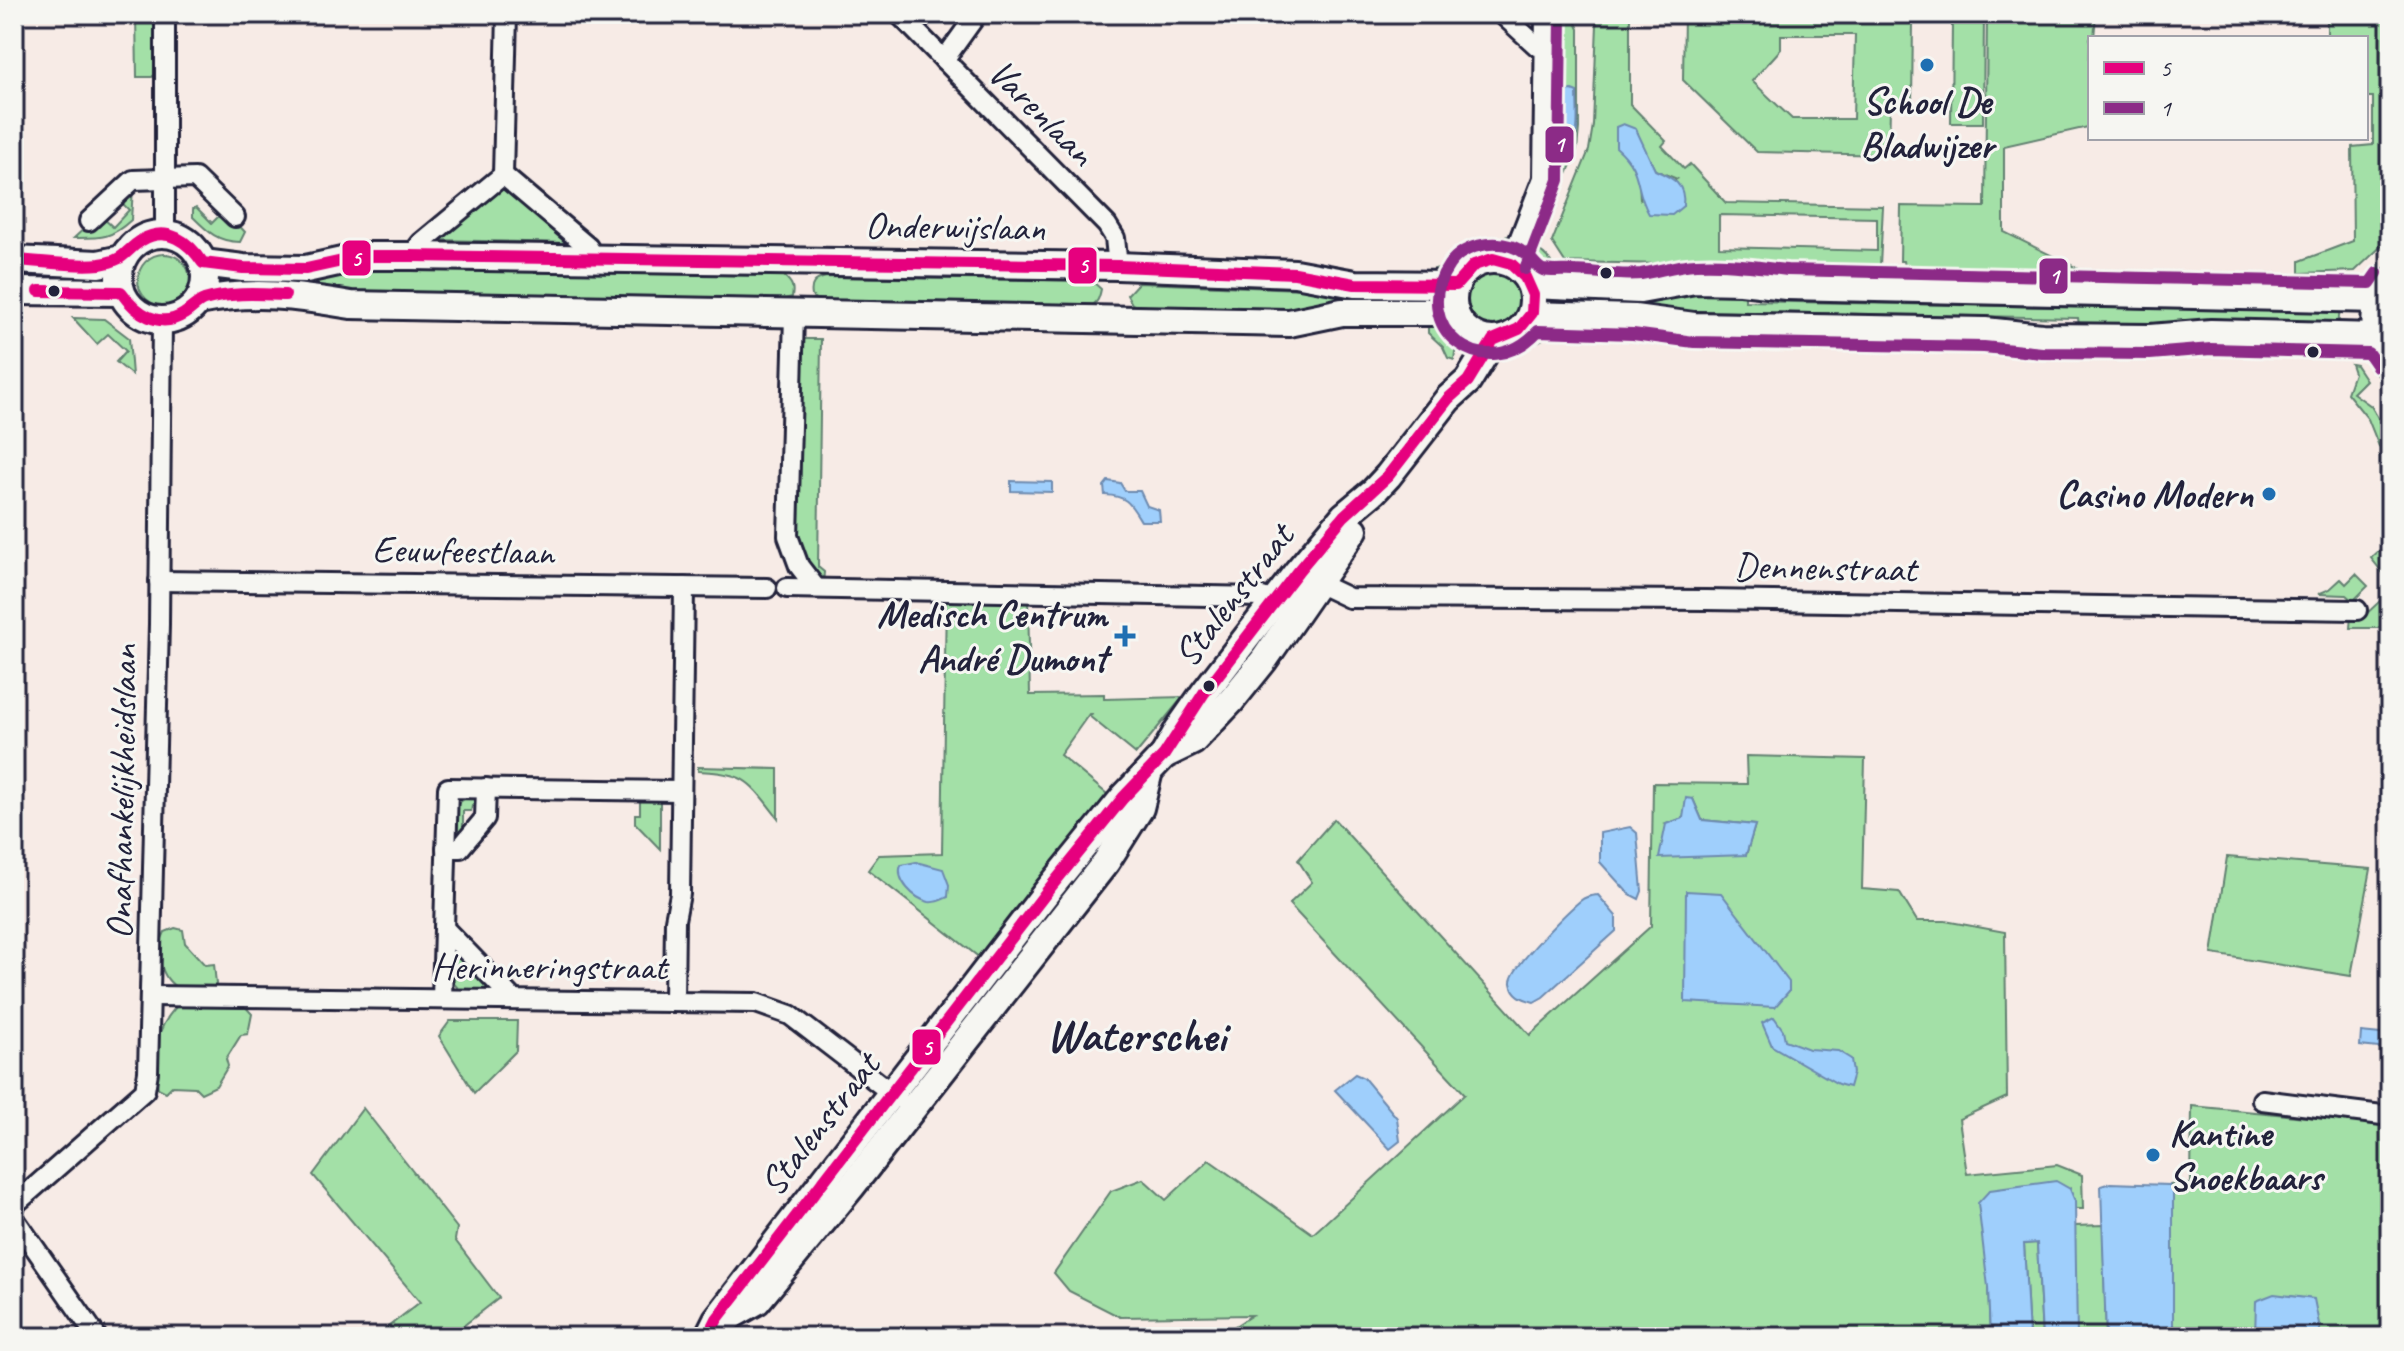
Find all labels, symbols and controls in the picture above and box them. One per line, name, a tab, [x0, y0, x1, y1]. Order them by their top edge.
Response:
legend	[2088, 36, 2368, 140]
street label: Varenlaan	[978, 49, 1106, 177]
text: 5	[2160, 53, 2172, 83]
marker: School De Bladwijzer	[1918, 56, 1936, 74]
place label: School De Bladwijzer	[1861, 78, 1998, 169]
text: 1	[2160, 93, 2172, 123]
line badge: 1	[1544, 125, 1575, 164]
text: 1	[1554, 131, 1566, 159]
street label: Onderwijslaan	[865, 201, 1046, 252]
line badge: 5	[341, 239, 372, 277]
text: 5	[351, 245, 363, 273]
line badge: 5	[1067, 246, 1098, 285]
text: 5	[1078, 252, 1090, 280]
line badge: 1	[2038, 257, 2069, 295]
text: 1	[2049, 263, 2061, 291]
unlabelled marker	[1598, 265, 1614, 281]
unlabelled marker	[46, 283, 62, 299]
unlabelled marker	[2305, 344, 2321, 360]
place label: Casino Modern	[2056, 471, 2255, 518]
marker: Casino Modern	[2260, 485, 2278, 503]
street label: Stalenstraat	[1163, 512, 1306, 676]
street label: Eeuwfeestlaan	[372, 525, 556, 576]
street label: Dennenstraat	[1733, 542, 1920, 593]
place label: Medisch Centrum André Dumont	[877, 591, 1112, 682]
marker: Medisch Centrum André Dumont	[1114, 625, 1136, 647]
street label: Onafhankelijkheidslaan	[95, 642, 148, 940]
unlabelled marker	[1201, 678, 1217, 694]
street label: Herinneringstraat	[431, 943, 670, 990]
district label: Waterschei	[1046, 1007, 1232, 1065]
line badge: 5	[911, 1028, 942, 1066]
text: 5	[922, 1034, 934, 1062]
street label: Stalenstraat	[749, 1041, 892, 1205]
place label: Kantine Snoekbaars	[2169, 1110, 2326, 1201]
marker: Kantine Snoekbaars	[2144, 1146, 2162, 1164]

